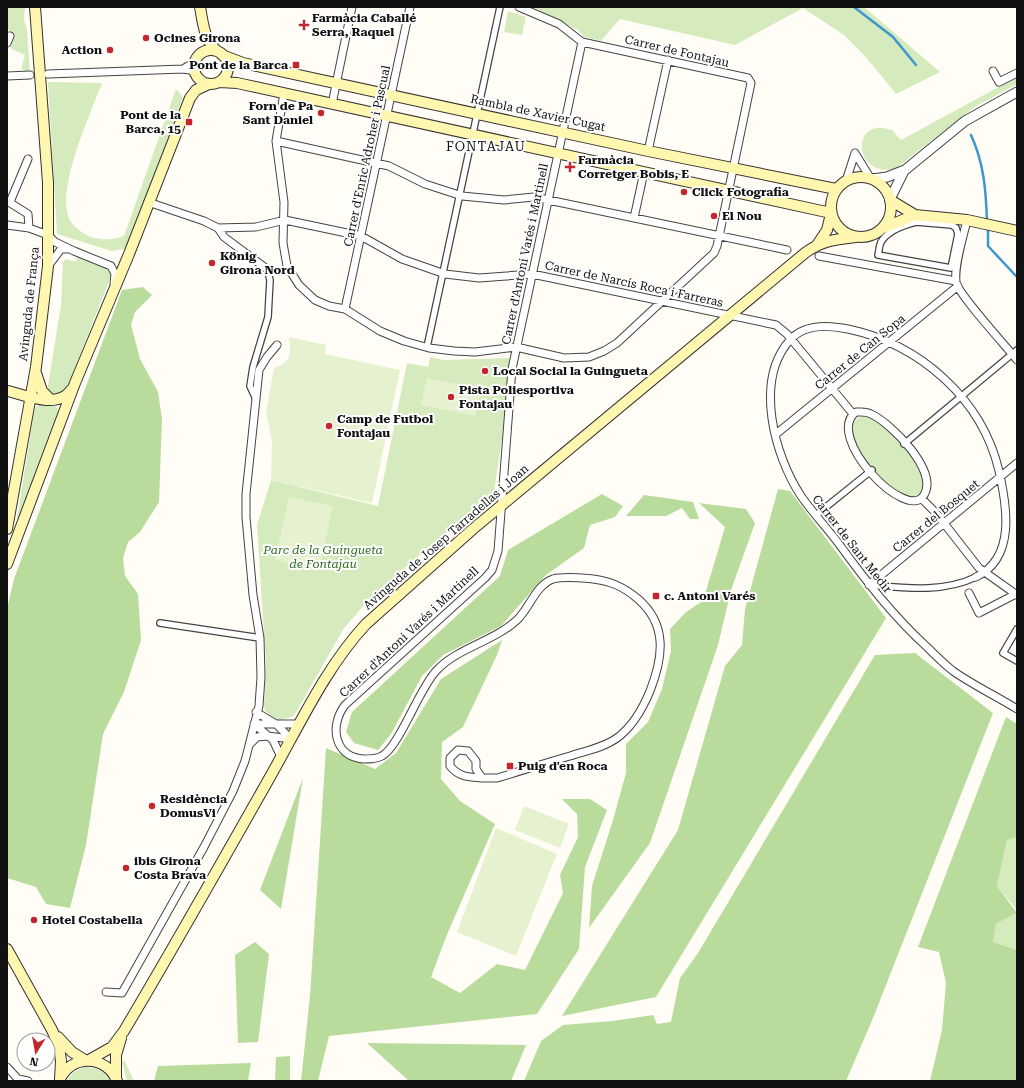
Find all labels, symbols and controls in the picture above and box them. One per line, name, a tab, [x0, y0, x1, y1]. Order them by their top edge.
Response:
place label: Farmàcia Caballé Serra, Raquel	[312, 11, 416, 39]
marker: Farmàcia Caballé Serra, Raquel	[299, 20, 309, 30]
place label: Ocines Girona	[154, 31, 240, 45]
street label: Carrer de Fontajau	[623, 32, 731, 70]
marker: Ocines Girona	[141, 33, 151, 43]
place label: Action	[62, 43, 102, 57]
marker: Action	[105, 45, 115, 55]
place label: Pont de la Barca	[189, 58, 288, 72]
marker: Pont de la Barca	[291, 60, 301, 70]
street label: Carrer d'Enric Adroher i Pascual	[341, 64, 393, 248]
street label: Rambla de Xavier Cugat	[469, 92, 607, 134]
place label: Forn de Pa Sant Daniel	[243, 99, 313, 127]
place label: Pont de la Barca, 15	[120, 108, 181, 136]
marker: Forn de Pa Sant Daniel	[316, 108, 326, 118]
marker: Pont de la Barca, 15	[184, 117, 194, 127]
district label: FONTAJAU	[446, 139, 526, 154]
place label: Farmàcia Corretger Bobis, E	[578, 153, 689, 181]
street label: Carrer d'Antoni Varés i Martinell	[499, 162, 551, 346]
marker: Farmàcia Corretger Bobis, E	[565, 162, 575, 172]
place label: Click Fotografia	[692, 185, 789, 199]
marker: Click Fotografia	[679, 187, 689, 197]
place label: El Nou	[722, 209, 762, 223]
marker: El Nou	[709, 211, 719, 221]
street label: Avinguda de França	[16, 246, 42, 362]
place label: König Girona Nord	[220, 249, 295, 277]
marker: König Girona Nord	[207, 258, 217, 268]
street label: Carrer de Narcís Roca i Farreras	[544, 258, 725, 310]
street label: Carrer de Can Sopa	[812, 311, 908, 393]
place label: Local Social la Guingueta	[493, 364, 648, 378]
marker: Local Social la Guingueta	[480, 366, 490, 376]
place label: Pista Poliesportiva Fontajau	[459, 383, 574, 411]
marker: Pista Poliesportiva Fontajau	[446, 392, 456, 402]
place label: Camp de Futbol Fontajau	[337, 412, 433, 440]
marker: Camp de Futbol Fontajau	[324, 421, 334, 431]
street label: Avinguda de Josep Tarradellas i Joan	[361, 461, 532, 613]
street label: Carrer del Bosquet	[890, 476, 983, 555]
street label: Carrer de Sant Medir	[809, 492, 895, 596]
park label: Parc de la Guingueta de Fontajau	[262, 543, 383, 571]
street label: Carrer d'Antoni Varés i Martinell	[337, 564, 482, 700]
place label: c. Antoni Varés	[664, 589, 755, 603]
marker: c. Antoni Varés	[651, 591, 661, 601]
place label: Puig d'en Roca	[518, 759, 608, 773]
marker: Puig d'en Roca	[505, 761, 515, 771]
place label: Residència DomusVi	[160, 792, 227, 820]
marker: Residència DomusVi	[147, 801, 157, 811]
place label: ibis Girona Costa Brava	[134, 854, 206, 882]
marker: ibis Girona Costa Brava	[121, 863, 131, 873]
place label: Hotel Costabella	[42, 913, 143, 927]
marker: Hotel Costabella	[29, 915, 39, 925]
north arrow	[16, 1032, 56, 1072]
text: N	[28, 1054, 40, 1069]

